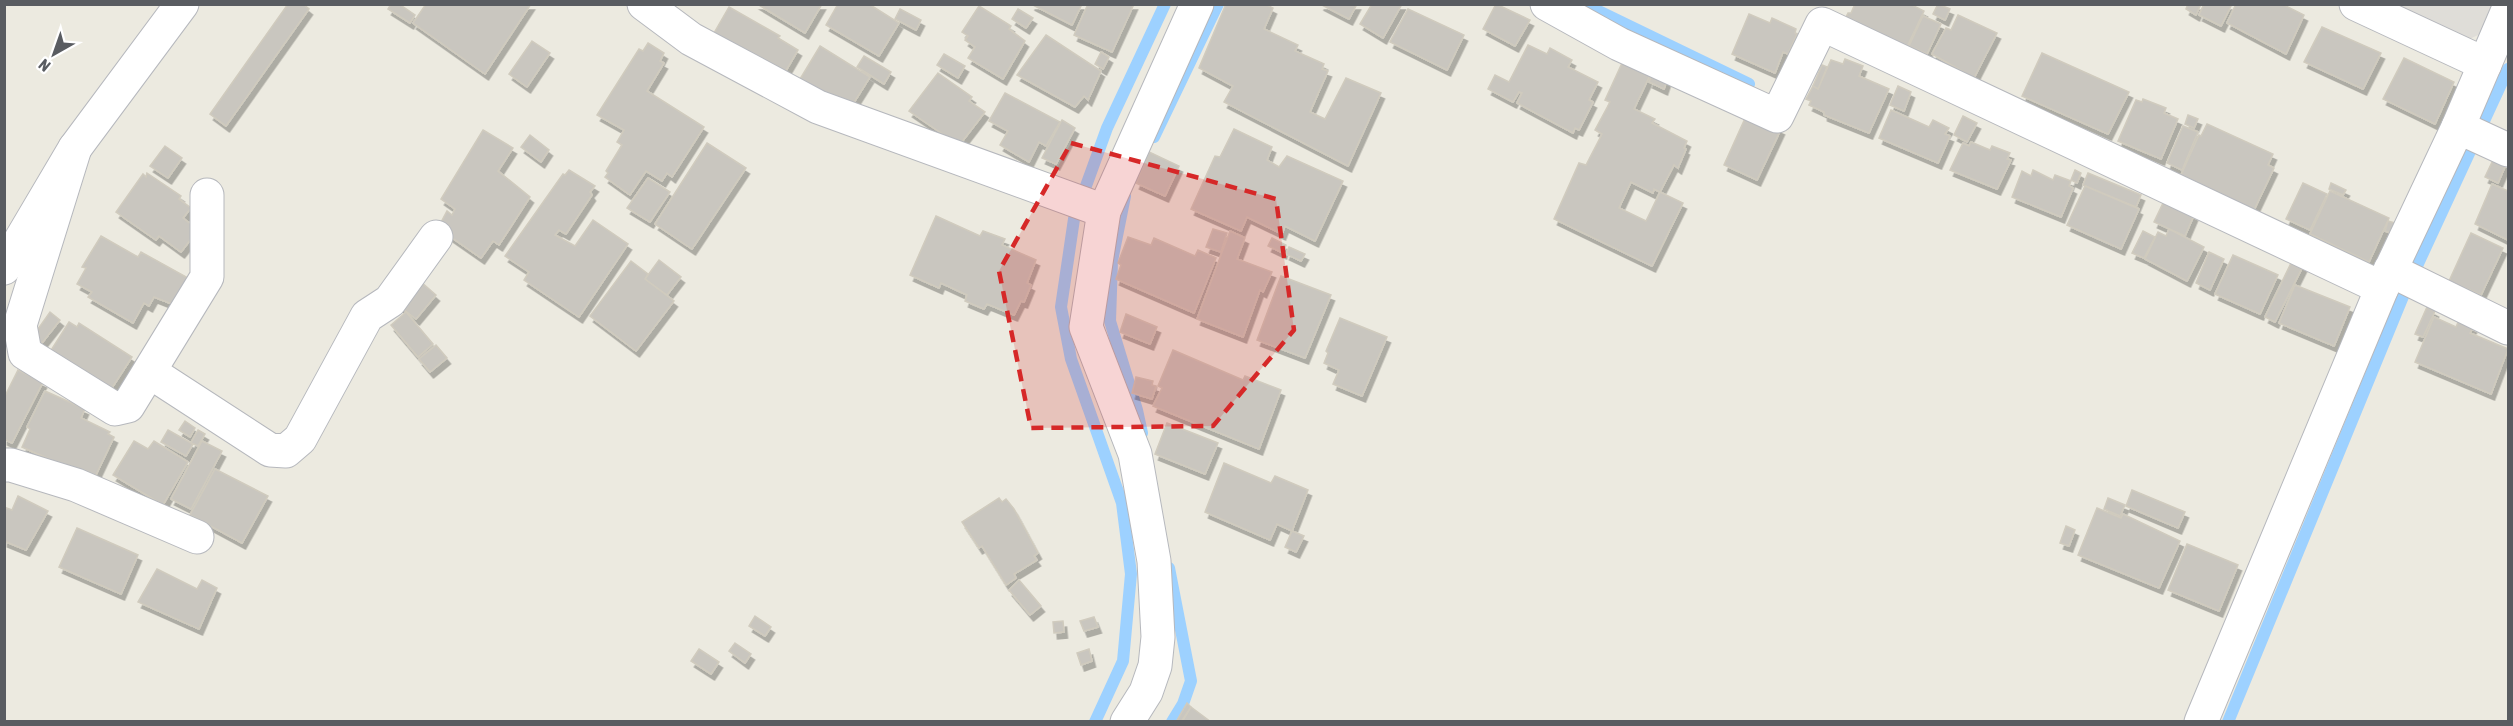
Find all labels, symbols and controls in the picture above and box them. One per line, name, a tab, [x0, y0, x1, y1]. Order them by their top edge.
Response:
north arrow	[24, 24, 84, 84]
text: N	[35, 56, 54, 75]

